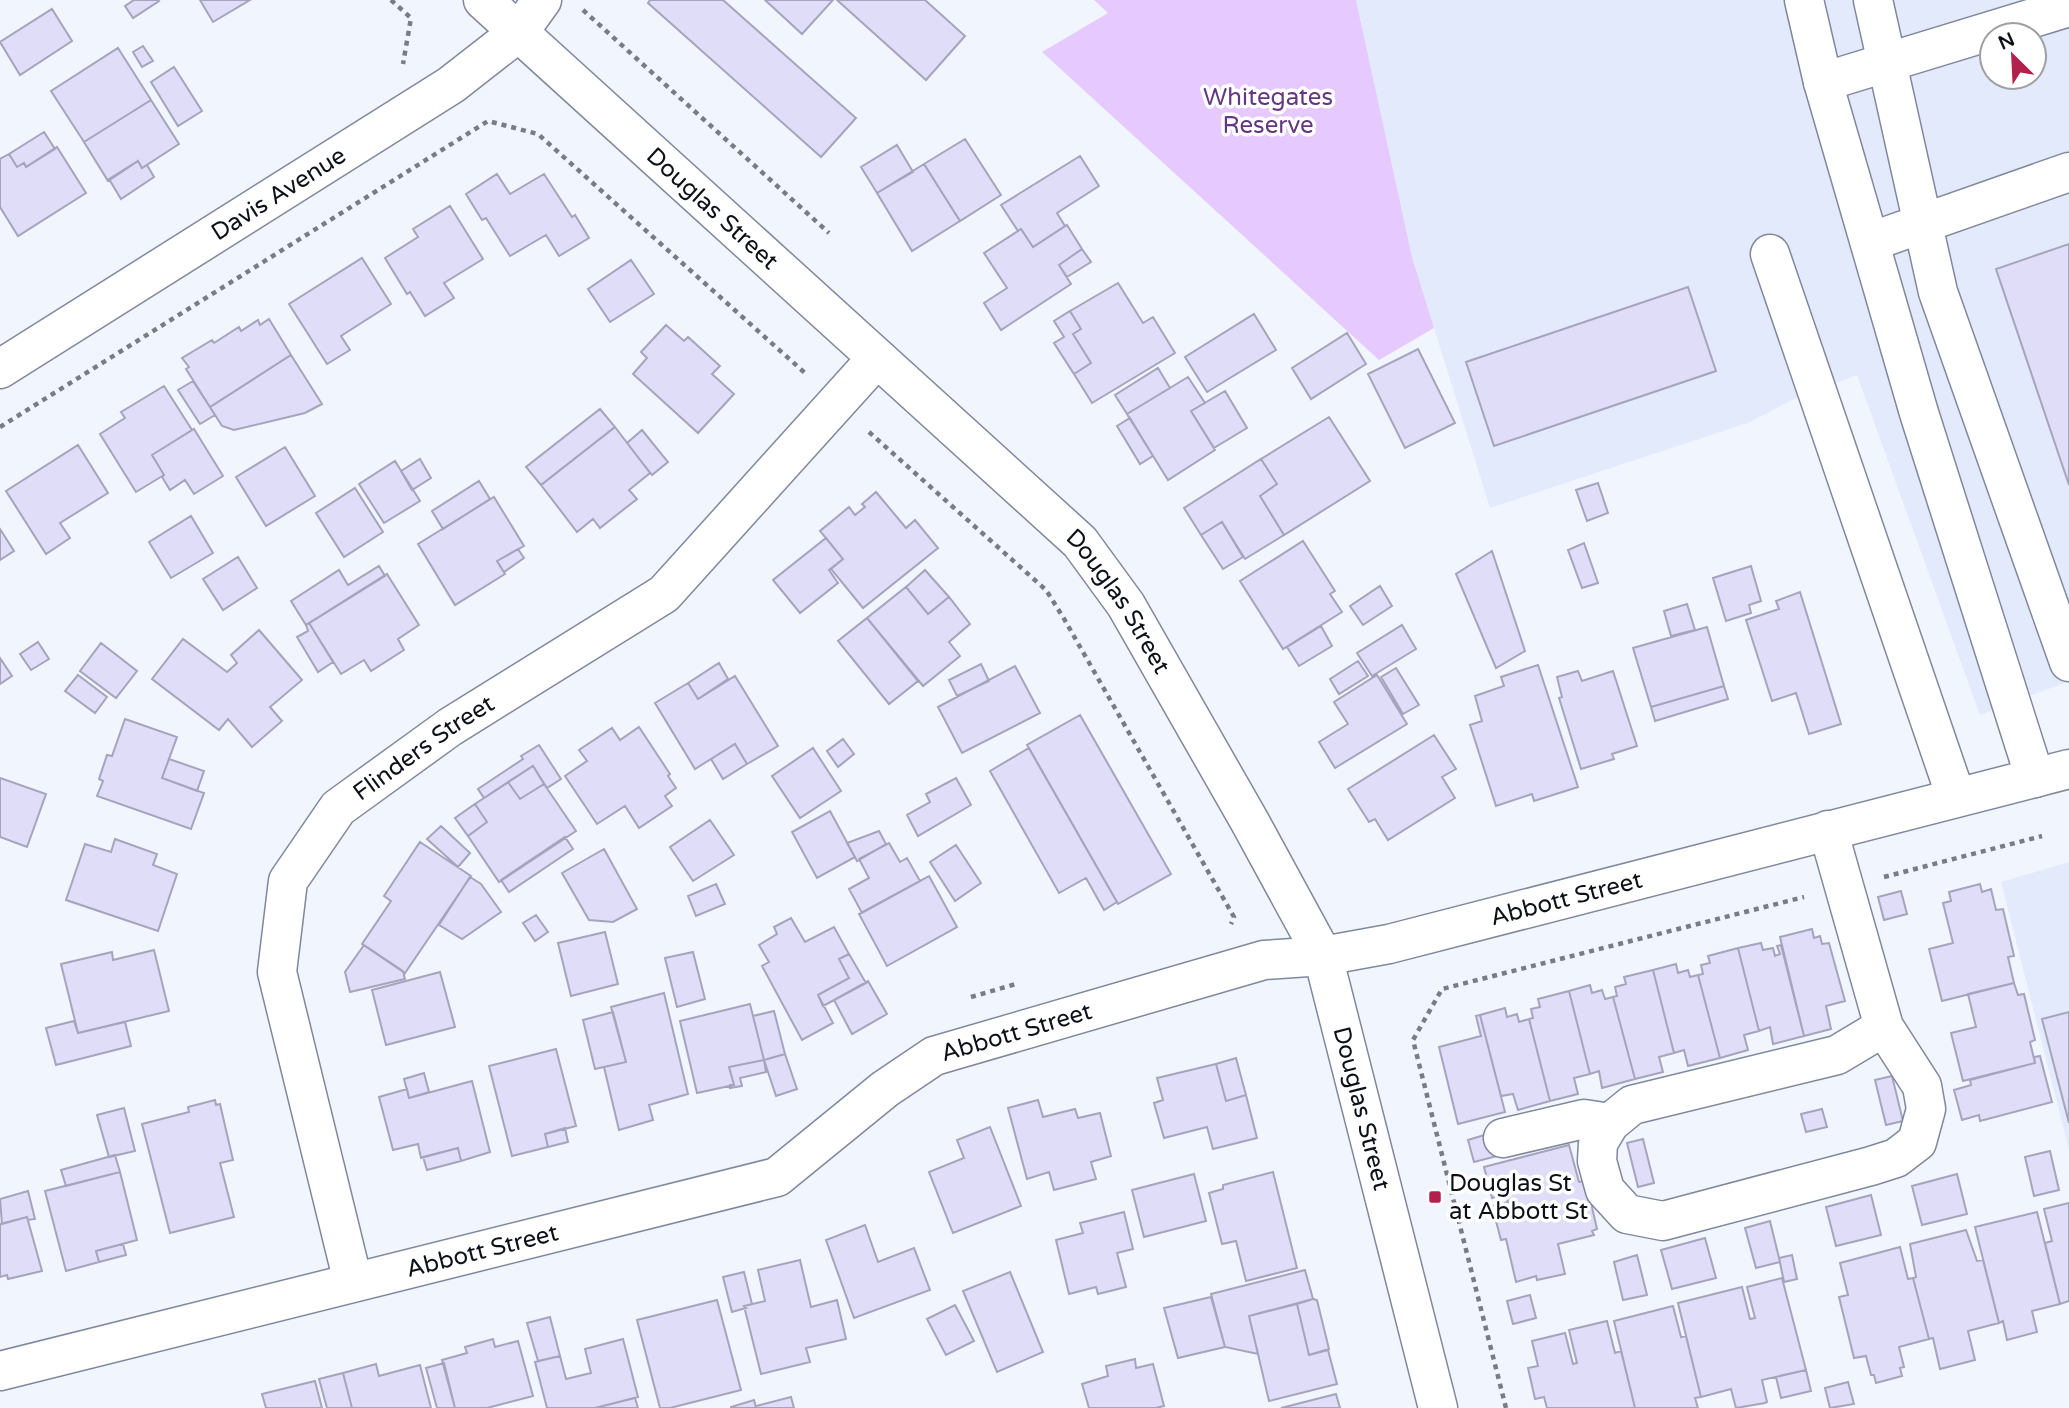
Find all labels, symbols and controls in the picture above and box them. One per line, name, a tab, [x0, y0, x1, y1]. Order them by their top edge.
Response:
north arrow	[1978, 21, 2048, 91]
text: N	[1995, 28, 2018, 55]
park label: Whitegates Reserve	[1203, 83, 1333, 140]
street label: Davis Avenue	[206, 141, 351, 247]
street label: Douglas Street	[640, 142, 784, 276]
street label: Douglas Street	[1060, 523, 1176, 679]
street label: Flinders Street	[348, 689, 500, 807]
street label: Abbott Street	[1487, 865, 1645, 932]
street label: Abbott Street	[938, 997, 1095, 1068]
street label: Douglas Street	[1327, 1023, 1396, 1193]
place label: Douglas St at Abbott St	[1449, 1169, 1588, 1226]
marker: Douglas St at Abbott St	[1427, 1189, 1443, 1205]
street label: Abbott Street	[403, 1218, 561, 1284]

